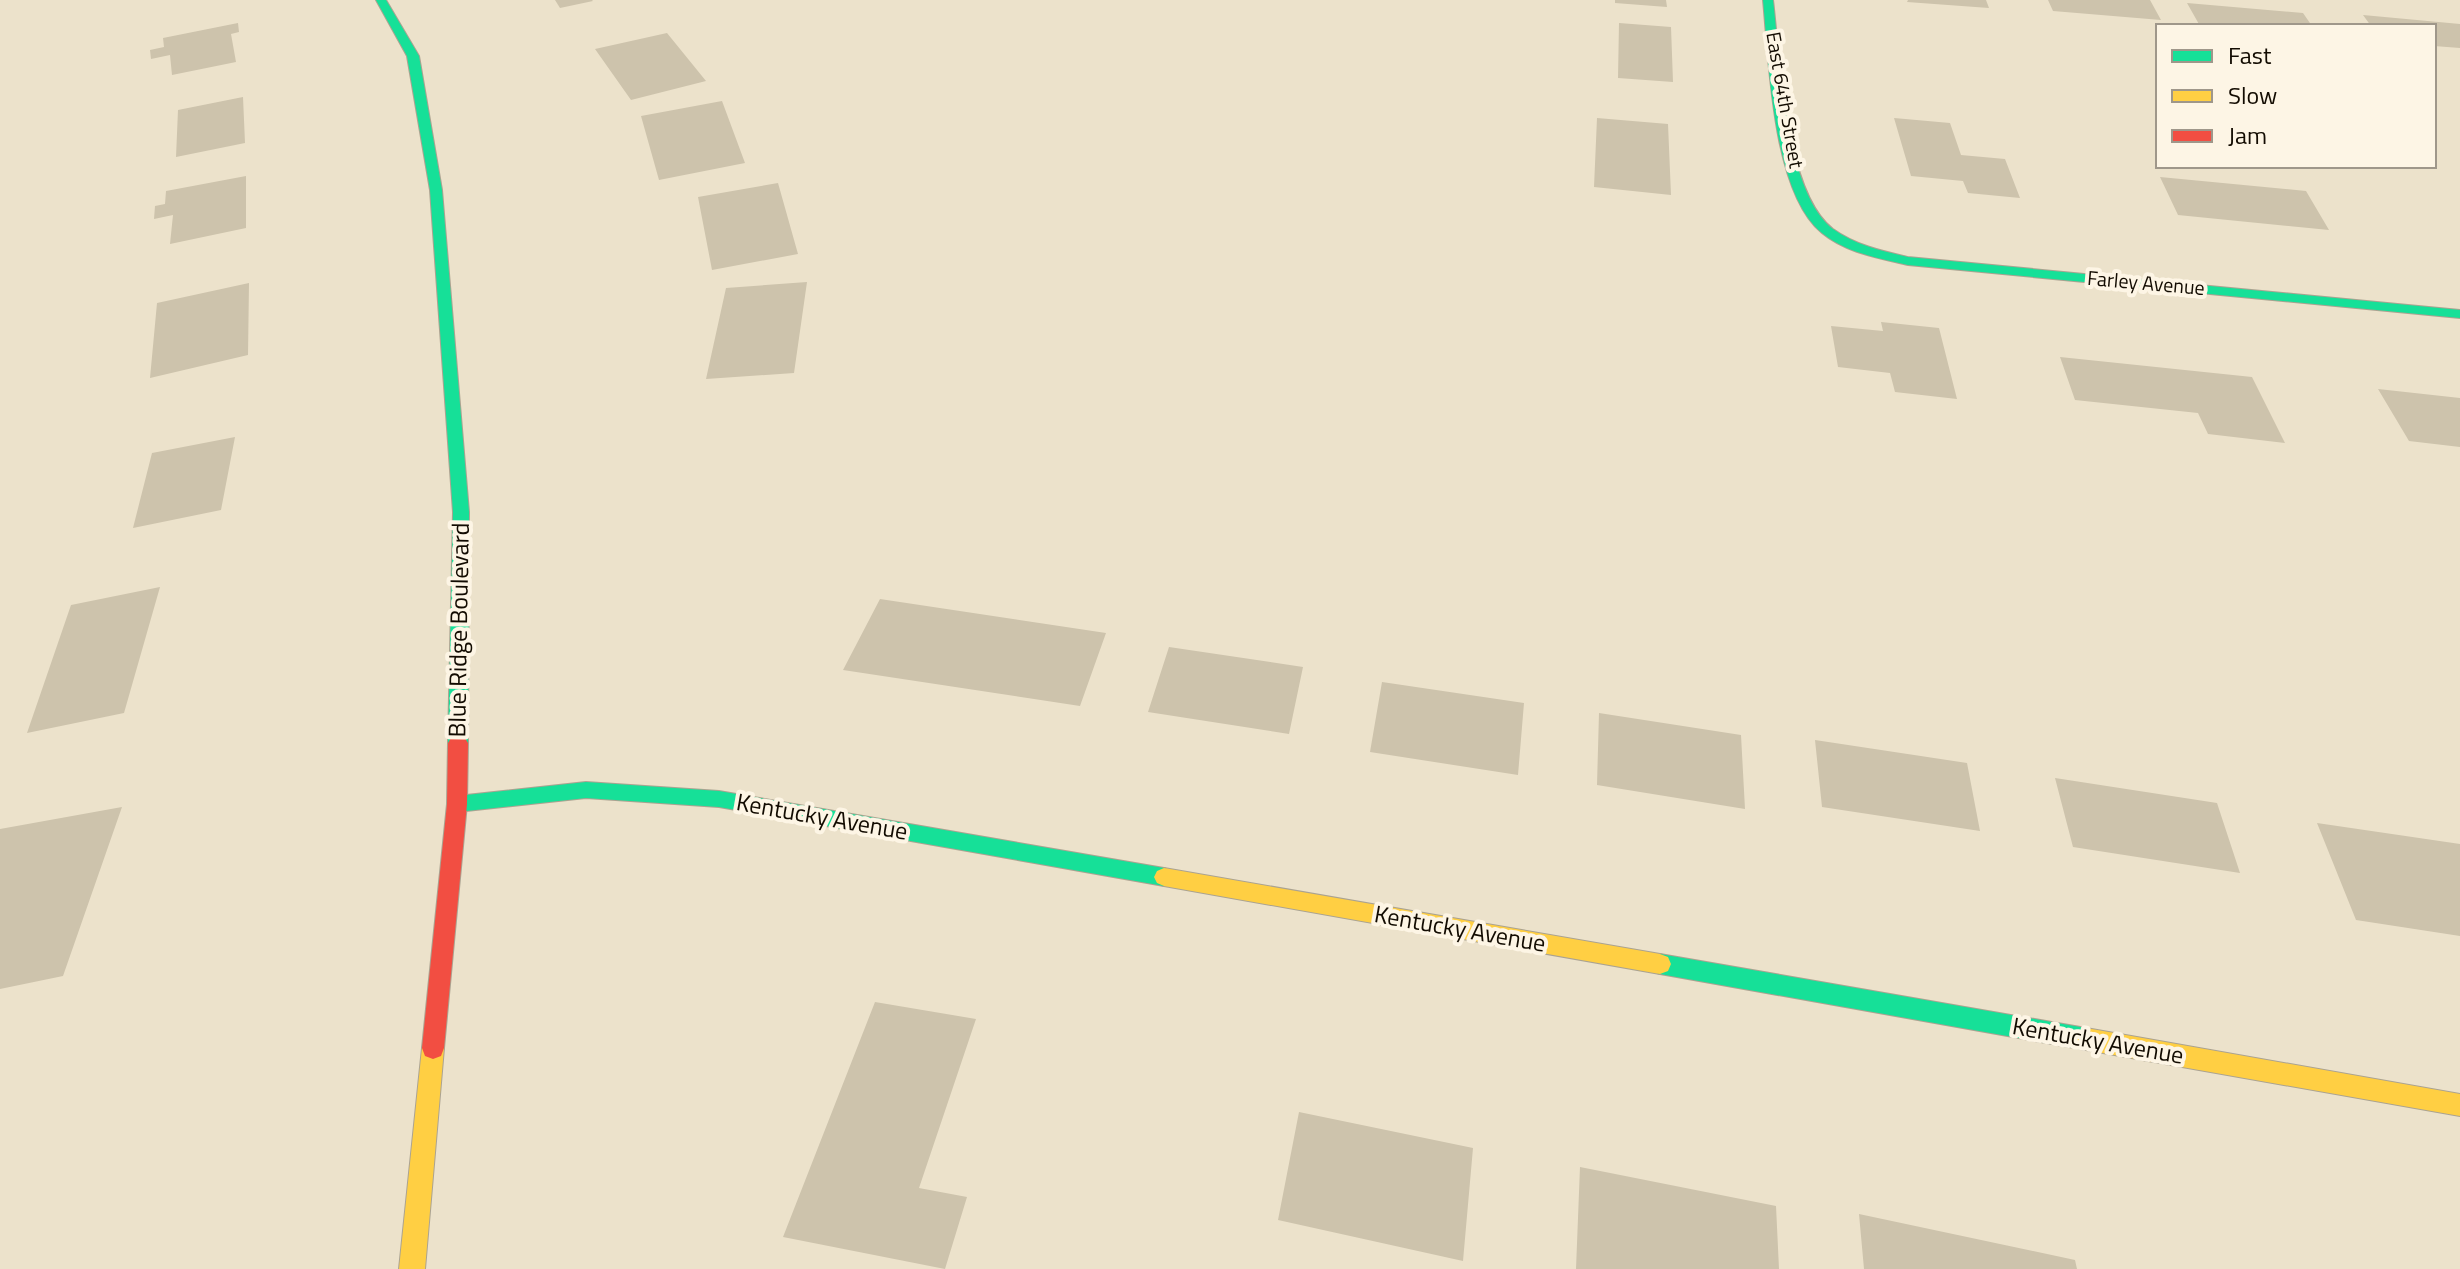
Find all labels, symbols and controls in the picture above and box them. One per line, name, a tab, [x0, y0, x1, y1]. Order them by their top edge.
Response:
legend	[2156, 24, 2436, 168]
street label: East 64th Street	[1758, 29, 1813, 171]
text: Fast	[2228, 37, 2272, 73]
text: Slow	[2228, 77, 2277, 113]
text: Jam	[2228, 117, 2267, 153]
street label: Farley Avenue	[2086, 262, 2206, 303]
street label: Blue Ridge Boulevard	[438, 522, 478, 738]
street label: Kentucky Avenue	[734, 783, 911, 849]
street label: Kentucky Avenue	[1372, 895, 1549, 961]
street label: Kentucky Avenue	[2010, 1007, 2187, 1073]

